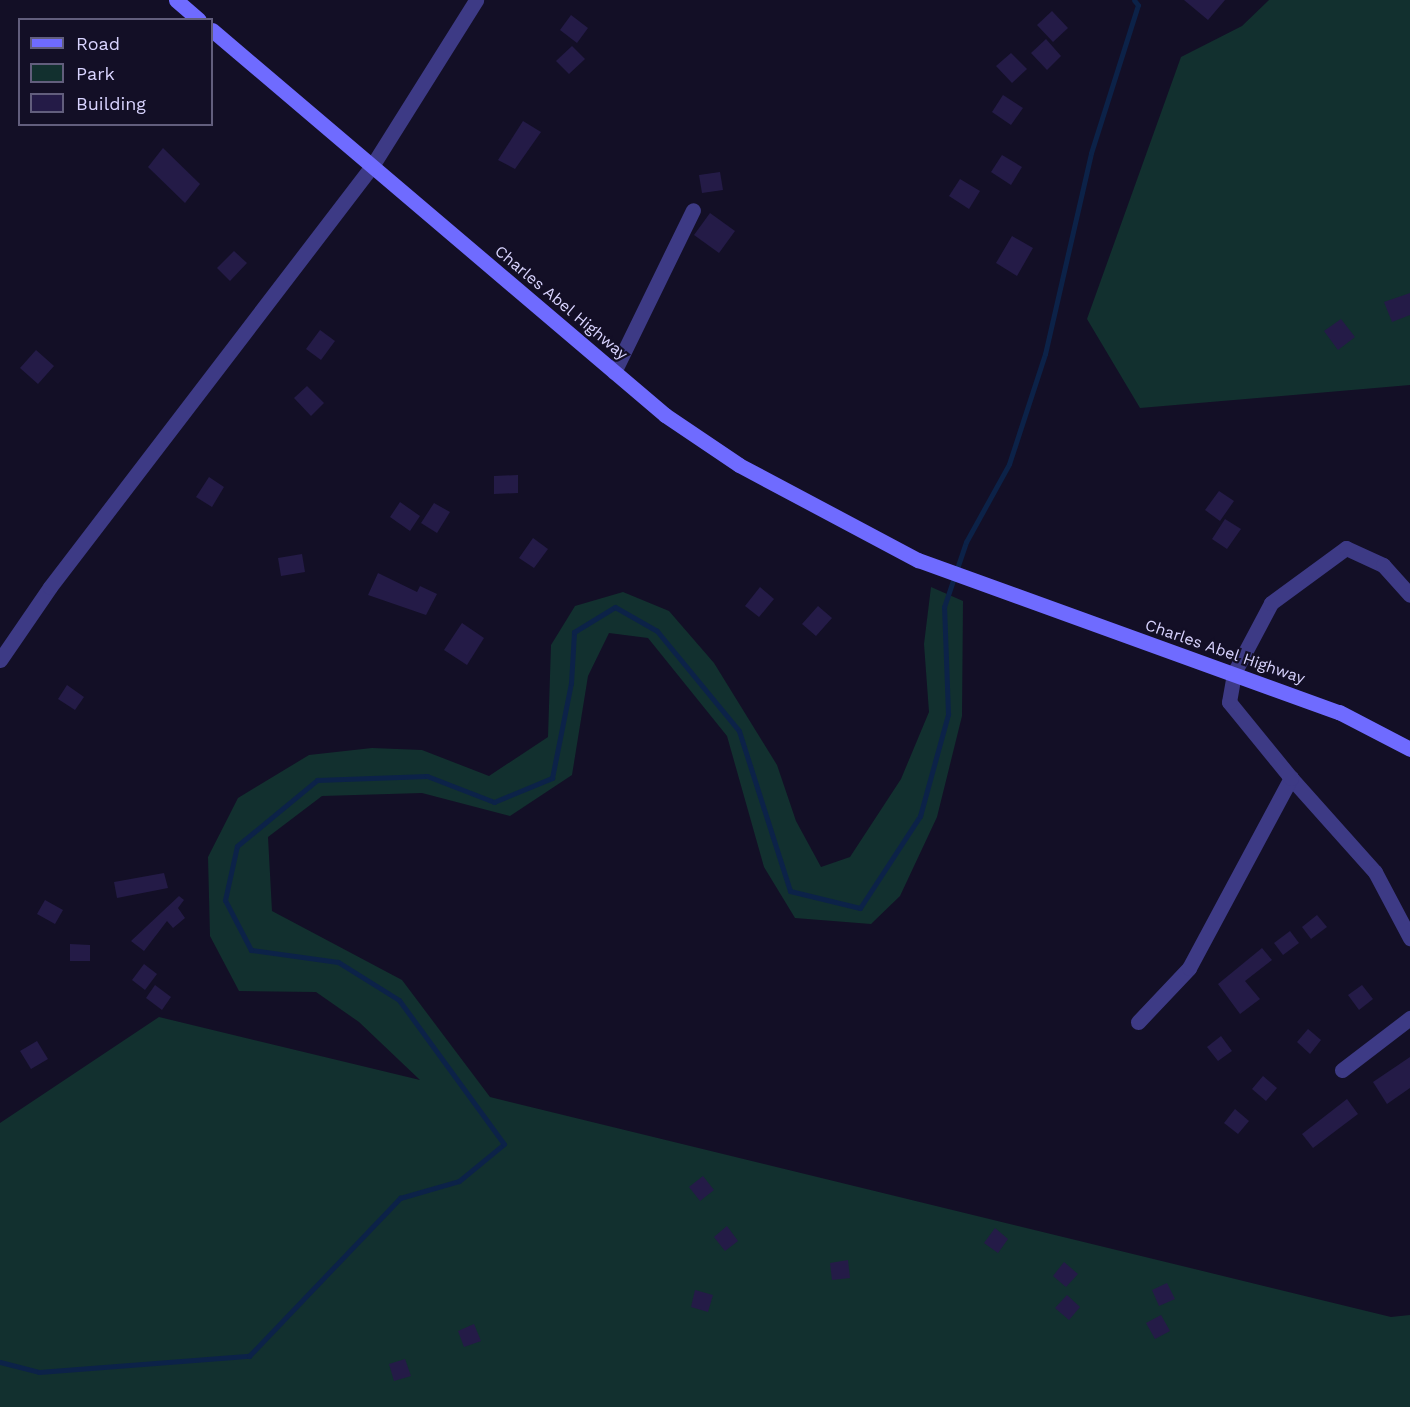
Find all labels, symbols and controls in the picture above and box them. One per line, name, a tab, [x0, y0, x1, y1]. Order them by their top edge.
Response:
legend	[18, 18, 213, 126]
text: Road	[76, 33, 120, 54]
text: Park	[76, 63, 115, 84]
text: Building	[76, 93, 146, 114]
street label: Charles Abel Highway	[490, 241, 632, 365]
street label: Charles Abel Highway	[1142, 615, 1308, 689]

